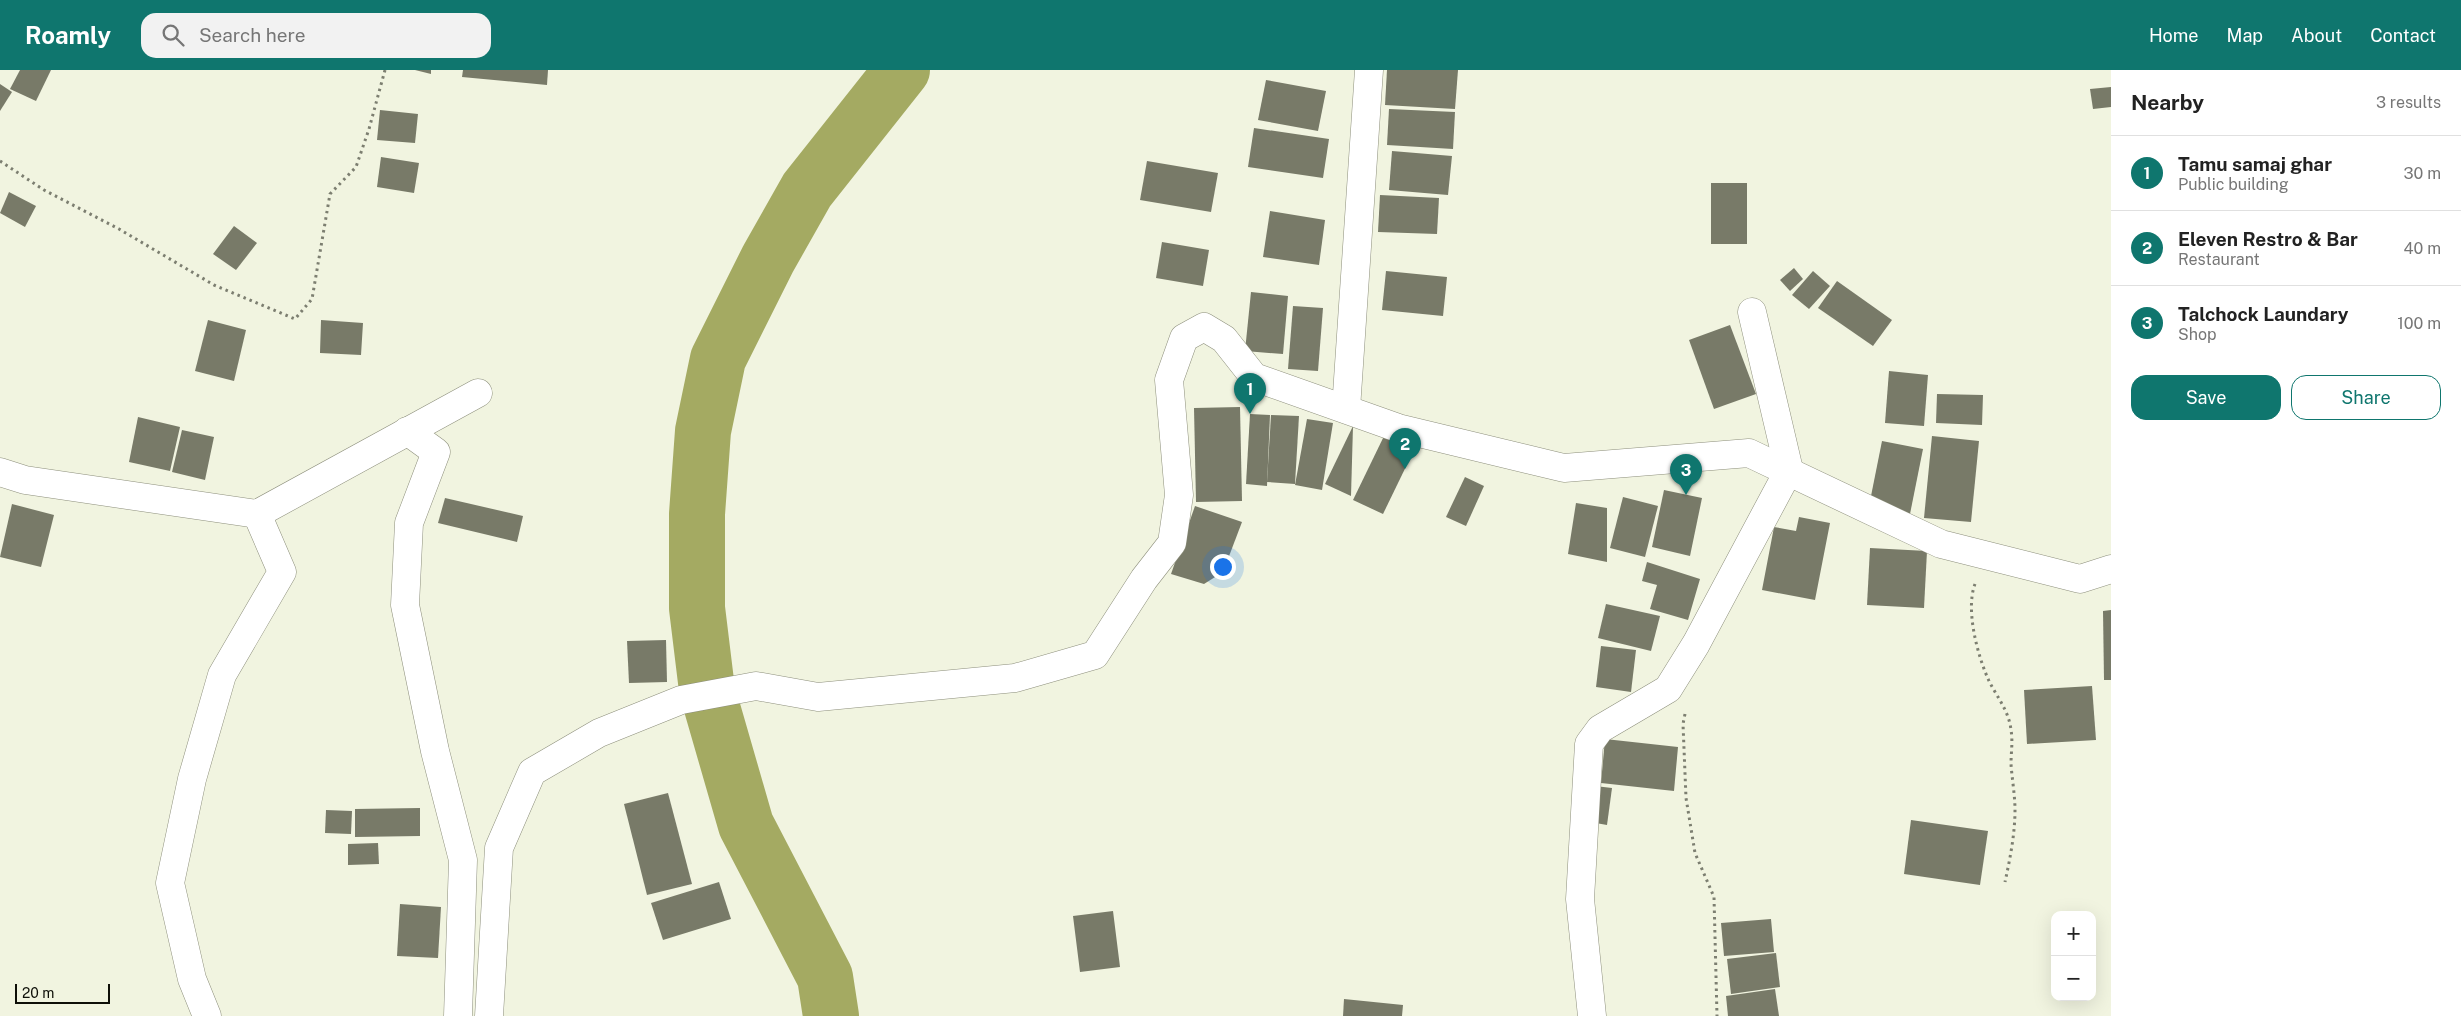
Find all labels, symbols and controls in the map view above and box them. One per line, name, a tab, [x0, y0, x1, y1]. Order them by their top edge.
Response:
search box	[141, 13, 491, 58]
text: Roamly	[25, 21, 111, 49]
icon: search	[159, 21, 187, 49]
text: Search here	[199, 24, 306, 46]
text: Home	[2149, 25, 2199, 46]
text: Map	[2227, 25, 2263, 46]
text: About	[2291, 25, 2342, 46]
text: Contact	[2370, 25, 2436, 46]
text: Nearby	[2131, 90, 2204, 115]
text: 3 results	[2376, 93, 2441, 112]
text: Tamu samaj ghar	[2178, 153, 2332, 175]
text: 1	[2144, 164, 2150, 183]
text: 30 m	[2404, 164, 2441, 183]
text: Public building	[2178, 175, 2289, 194]
text: Eleven Restro & Bar	[2178, 228, 2358, 250]
text: 2	[2142, 239, 2152, 258]
text: 40 m	[2403, 239, 2441, 258]
text: Restaurant	[2178, 250, 2260, 269]
text: Talchock Laundary	[2178, 303, 2348, 325]
text: 3	[2142, 314, 2152, 333]
text: 100 m	[2397, 314, 2441, 333]
text: Shop	[2178, 325, 2217, 344]
pin: 1	[1234, 373, 1266, 414]
button: Save	[2131, 375, 2281, 420]
button: Share	[2291, 375, 2441, 420]
pin: 2	[1389, 428, 1421, 469]
pin: 3	[1670, 454, 1702, 495]
your location	[1210, 554, 1236, 580]
map controls	[2051, 911, 2096, 1001]
button: +	[2051, 911, 2096, 956]
button: −	[2051, 956, 2096, 1001]
scale bar	[15, 981, 110, 1004]
text: 20 m	[22, 985, 54, 1001]

